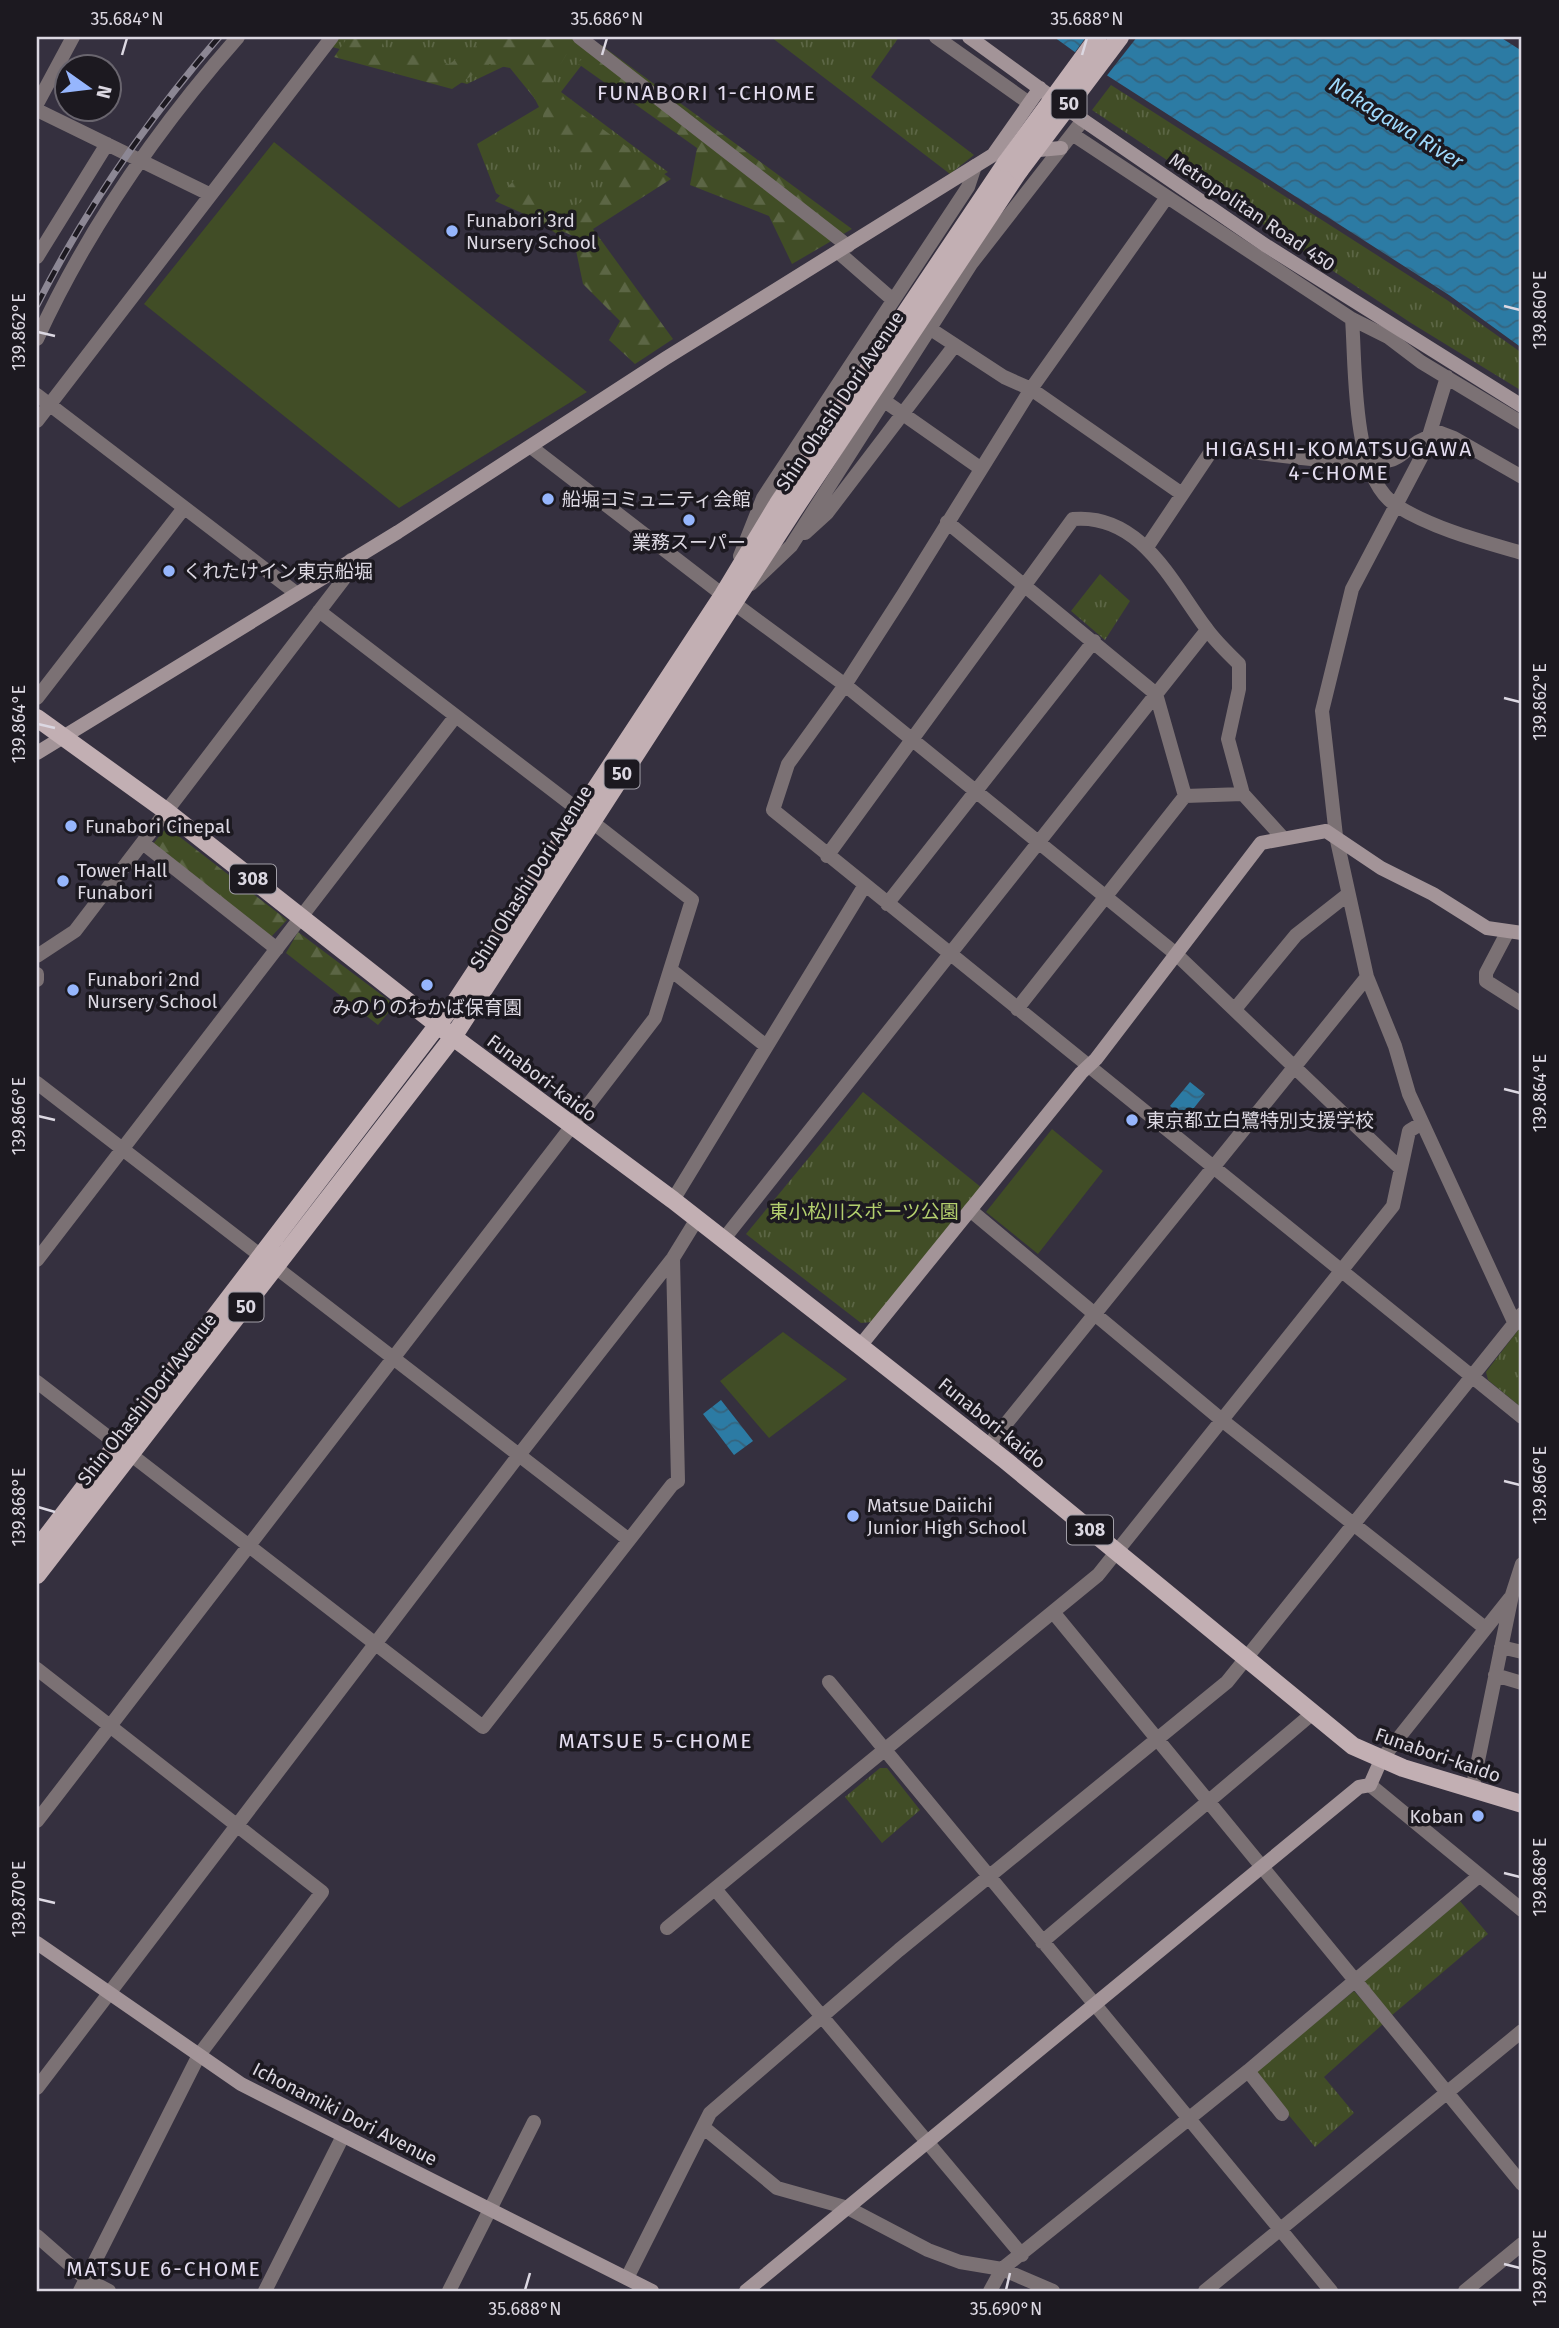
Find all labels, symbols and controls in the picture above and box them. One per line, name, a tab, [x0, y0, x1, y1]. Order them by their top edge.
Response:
text: 35.684°N	[91, 8, 163, 30]
text: 35.686°N	[571, 8, 643, 30]
text: 35.688°N	[1050, 8, 1124, 30]
north arrow	[52, 52, 122, 122]
water label: Nakagawa River	[1324, 71, 1469, 175]
district label: FUNABORI 1-CHOME	[597, 80, 817, 106]
text: N	[91, 83, 117, 101]
road number: 50	[1052, 90, 1086, 119]
street label: Metropolitan Road 450	[1165, 148, 1339, 276]
place label: Funabori 3rd Nursery School	[466, 209, 597, 254]
marker: Funabori 3rd Nursery School	[444, 223, 460, 239]
text: 139.860°E	[1529, 271, 1551, 349]
text: 139.862°E	[8, 293, 30, 371]
street label: Shin Ohashi Dori Avenue	[771, 307, 909, 495]
district label: HIGASHI-KOMATSUGAWA 4-CHOME	[1205, 436, 1473, 486]
place label: 船堀コミュニティ会館	[562, 488, 751, 511]
marker: 船堀コミュニティ会館	[540, 491, 556, 507]
marker: 業務スーパー	[681, 512, 697, 528]
place label: 業務スーパー	[632, 531, 746, 554]
place label: くれたけイン東京船堀	[183, 560, 373, 583]
marker: くれたけイン東京船堀	[161, 563, 177, 579]
text: 139.862°E	[1529, 663, 1551, 741]
text: 139.864°E	[8, 685, 30, 763]
road number: 50	[604, 760, 640, 788]
street label: Shin Ohashi Dori Avenue	[465, 781, 597, 973]
place label: Funabori Cinepal	[85, 815, 231, 838]
marker: Funabori Cinepal	[63, 818, 79, 834]
place label: Tower Hall Funabori	[77, 859, 168, 904]
road number: 308	[230, 864, 276, 894]
marker: Tower Hall Funabori	[55, 873, 71, 889]
place label: Funabori 2nd Nursery School	[87, 968, 218, 1013]
marker: みのりのわかば保育園	[419, 977, 435, 993]
marker: Funabori 2nd Nursery School	[65, 982, 81, 998]
place label: みのりのわかば保育園	[332, 996, 522, 1019]
street label: Funabori-kaido	[483, 1029, 601, 1127]
text: 139.864°E	[1529, 1054, 1551, 1132]
text: 139.866°E	[8, 1077, 30, 1155]
place label: 東京都立白鷺特別支援学校	[1146, 1109, 1374, 1132]
marker: 東京都立白鷺特別支援学校	[1124, 1112, 1140, 1128]
park label: 東小松川スポーツ公園	[769, 1200, 959, 1223]
road number: 50	[229, 1292, 264, 1322]
street label: Shin Ohashi Dori Avenue	[73, 1308, 221, 1490]
street label: Funabori-kaido	[934, 1373, 1050, 1473]
text: 139.866°E	[1529, 1446, 1551, 1524]
text: 139.868°E	[8, 1468, 30, 1546]
place label: Matsue Daiichi Junior High School	[867, 1494, 1027, 1539]
marker: Matsue Daiichi Junior High School	[845, 1508, 861, 1524]
road number: 308	[1067, 1516, 1113, 1545]
street label: Funabori-kaido	[1372, 1723, 1504, 1787]
district label: MATSUE 5-CHOME	[559, 1728, 753, 1754]
place label: Koban	[1409, 1805, 1464, 1828]
marker: Koban	[1470, 1808, 1486, 1824]
text: 139.868°E	[1529, 1838, 1551, 1916]
text: 139.870°E	[8, 1861, 30, 1937]
street label: Ichonamiki Dori Avenue	[249, 2057, 441, 2171]
text: 139.870°E	[1529, 2230, 1551, 2306]
district label: MATSUE 6-CHOME	[66, 2256, 262, 2282]
text: 35.688°N	[488, 2298, 562, 2320]
text: 35.690°N	[970, 2298, 1042, 2320]

